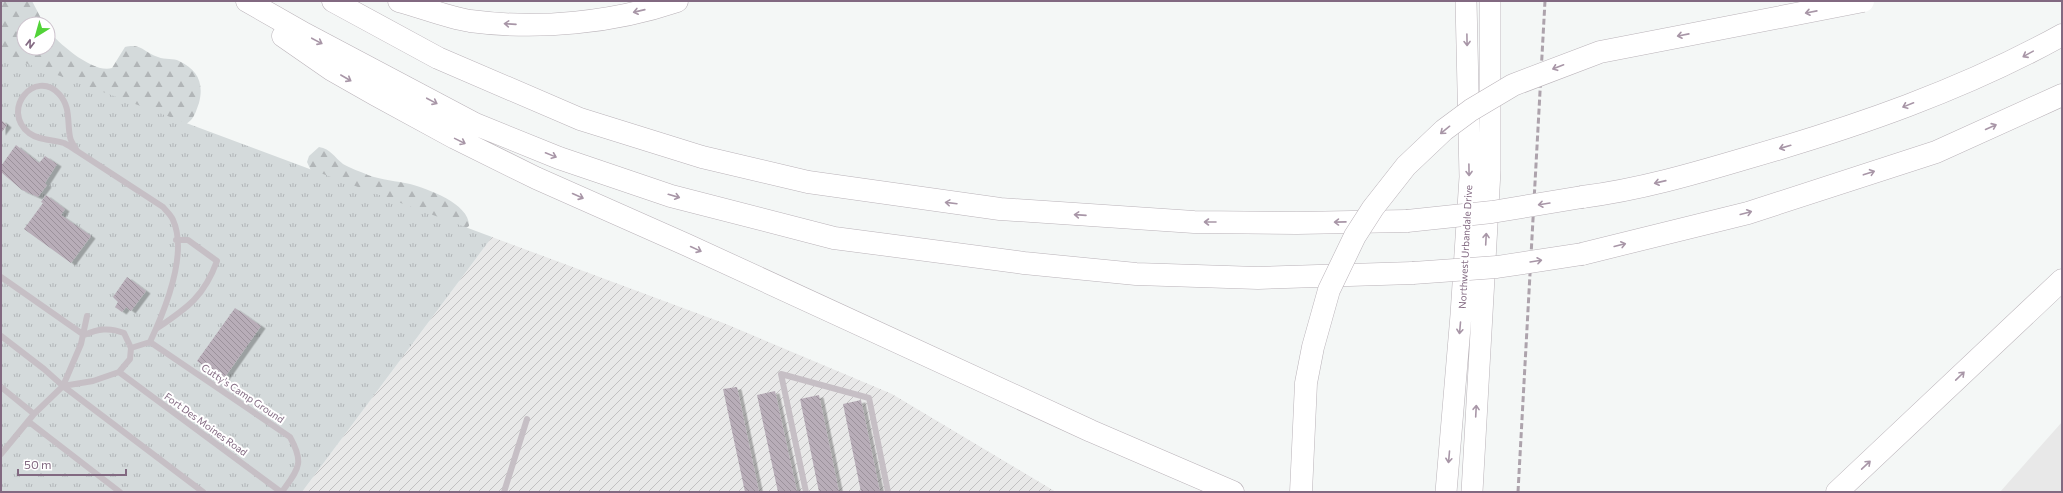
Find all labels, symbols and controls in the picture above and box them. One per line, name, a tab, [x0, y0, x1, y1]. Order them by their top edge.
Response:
one-way arrow	[633, 8, 646, 15]
one-way arrow	[1805, 8, 1818, 16]
north arrow	[16, 16, 56, 56]
one-way arrow	[504, 20, 517, 27]
one-way arrow	[1677, 32, 1690, 40]
one-way arrow	[1463, 33, 1471, 46]
text: N	[22, 37, 37, 52]
one-way arrow	[311, 38, 323, 45]
one-way arrow	[2022, 51, 2034, 59]
one-way arrow	[1552, 64, 1564, 72]
one-way arrow	[340, 75, 352, 83]
one-way arrow	[426, 98, 438, 106]
one-way arrow	[1903, 101, 1915, 109]
one-way arrow	[1984, 123, 1996, 130]
one-way arrow	[1439, 125, 1450, 134]
one-way arrow	[454, 137, 466, 145]
one-way arrow	[1779, 144, 1792, 151]
one-way arrow	[544, 152, 556, 159]
one-way arrow	[1466, 163, 1473, 176]
one-way arrow	[1863, 169, 1875, 177]
one-way arrow	[1654, 179, 1667, 186]
street label: Northwest Urbandale Drive	[1456, 185, 1474, 309]
one-way arrow	[571, 193, 583, 200]
one-way arrow	[667, 193, 680, 200]
one-way arrow	[945, 199, 958, 207]
one-way arrow	[1538, 200, 1551, 208]
one-way arrow	[1739, 209, 1752, 217]
one-way arrow	[1074, 211, 1087, 218]
one-way arrow	[1204, 218, 1217, 226]
one-way arrow	[1334, 218, 1347, 226]
one-way arrow	[1482, 233, 1490, 246]
one-way arrow	[1613, 240, 1626, 248]
one-way arrow	[690, 246, 702, 253]
one-way arrow	[1529, 257, 1542, 265]
one-way arrow	[1456, 321, 1464, 334]
street label: Cutty's Camp Ground	[199, 361, 287, 425]
one-way arrow	[1955, 372, 1965, 381]
street label: Fort Des Moines Road	[162, 390, 250, 458]
one-way arrow	[1473, 405, 1480, 418]
one-way arrow	[1445, 450, 1452, 463]
scale bar	[18, 451, 126, 477]
text: 50 m	[24, 457, 52, 471]
one-way arrow	[1861, 461, 1871, 470]

